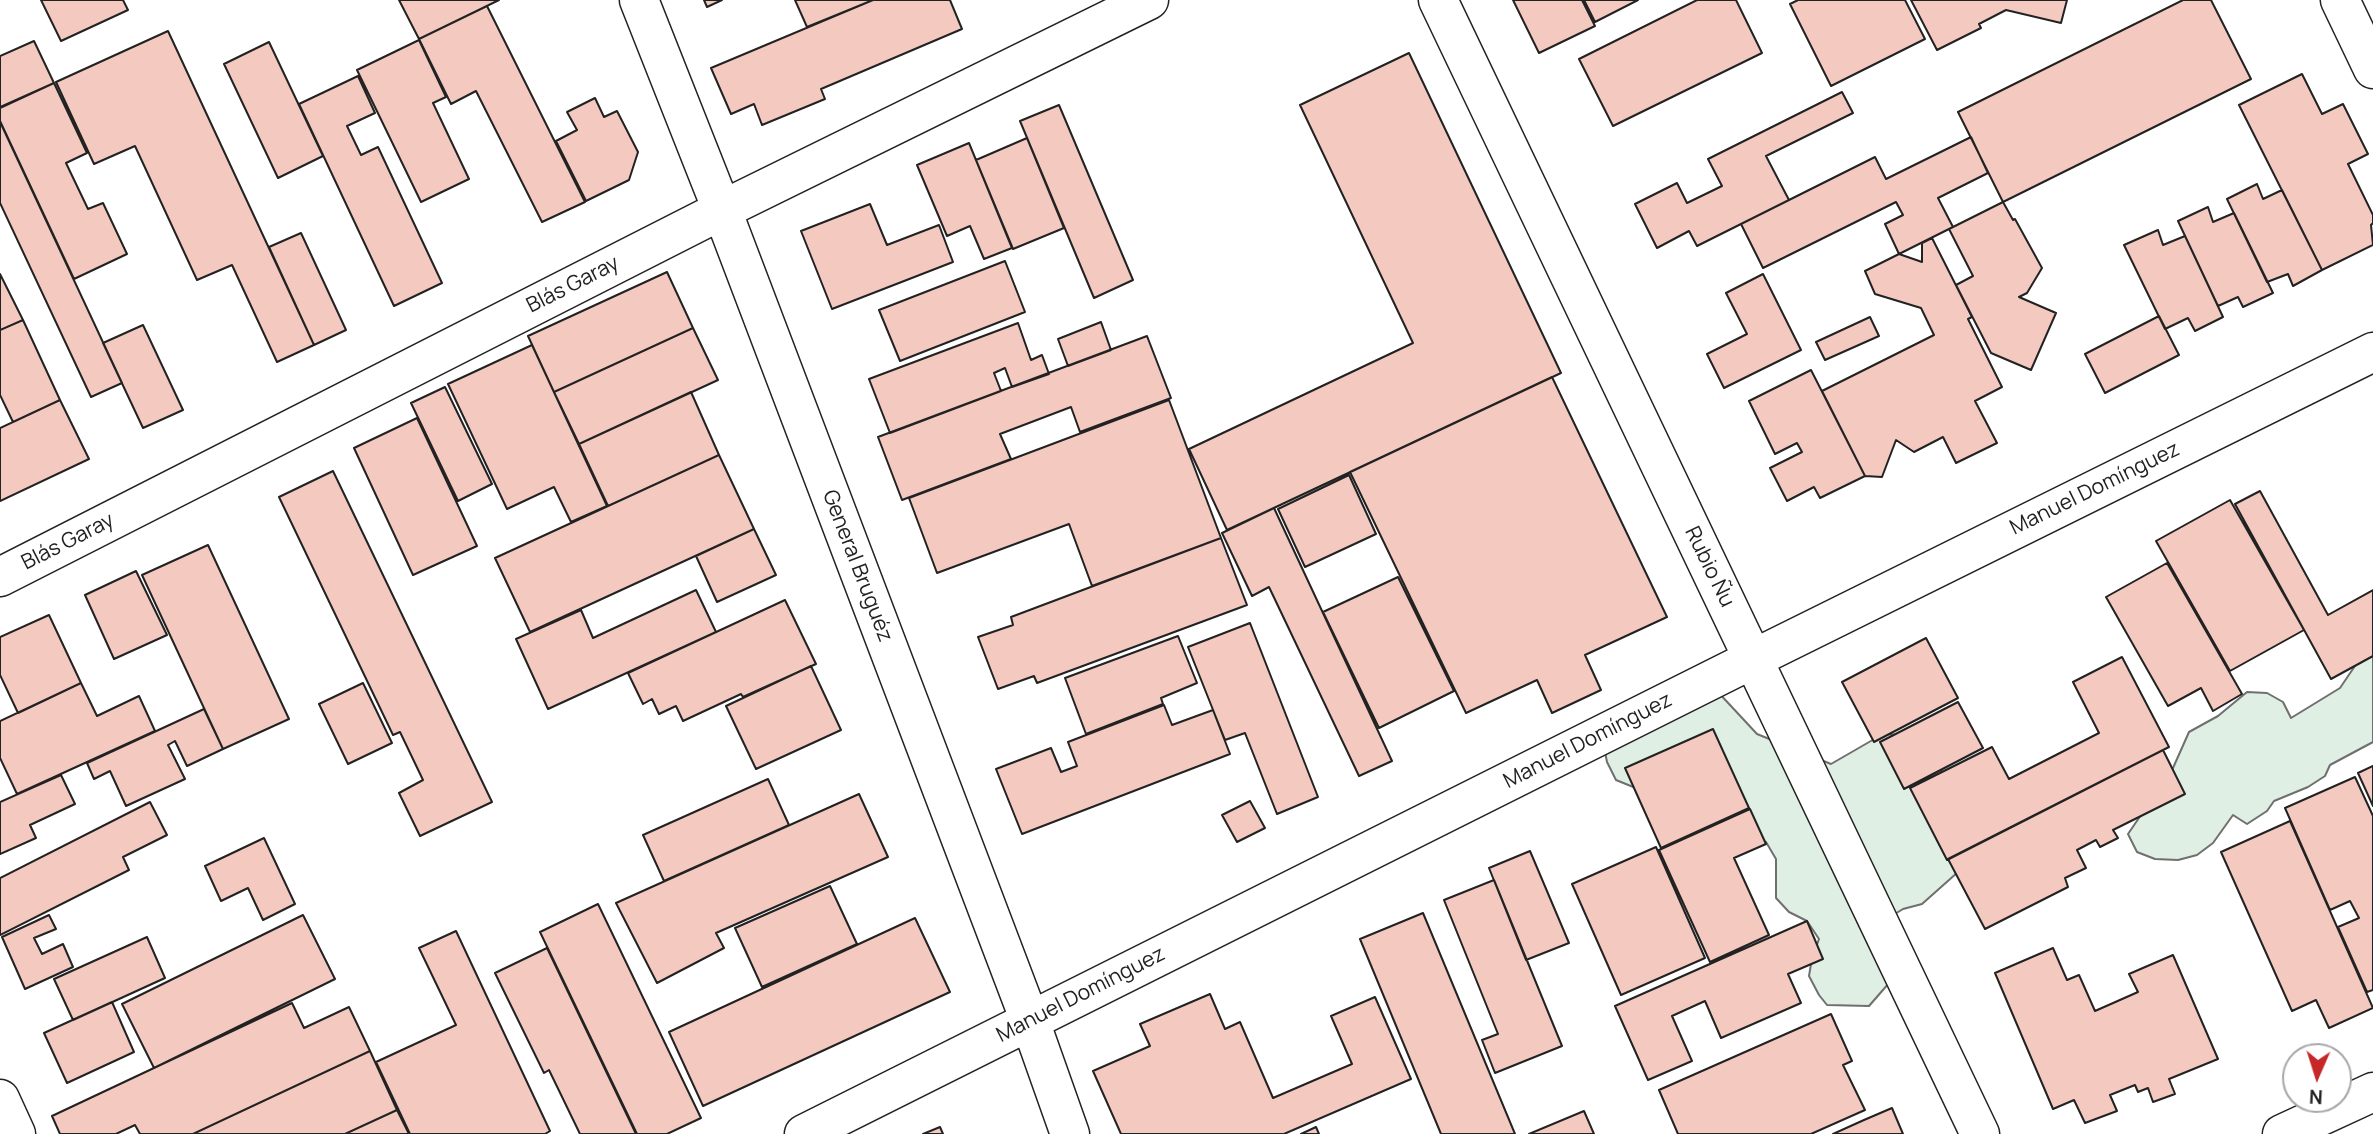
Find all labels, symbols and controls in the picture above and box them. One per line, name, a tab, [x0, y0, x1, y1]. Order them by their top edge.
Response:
street label: Blás Garay	[523, 251, 623, 319]
street label: Manuel Domínguez	[2006, 437, 2184, 541]
street label: General Bruguéz	[816, 487, 898, 645]
street label: Blás Garay	[18, 508, 118, 576]
street label: Rubio Ñu	[1679, 523, 1739, 611]
street label: Manuel Domínguez	[1500, 688, 1676, 794]
street label: Manuel Domínguez	[993, 942, 1169, 1048]
north arrow	[2282, 1043, 2352, 1113]
text: N	[2309, 1084, 2324, 1110]

